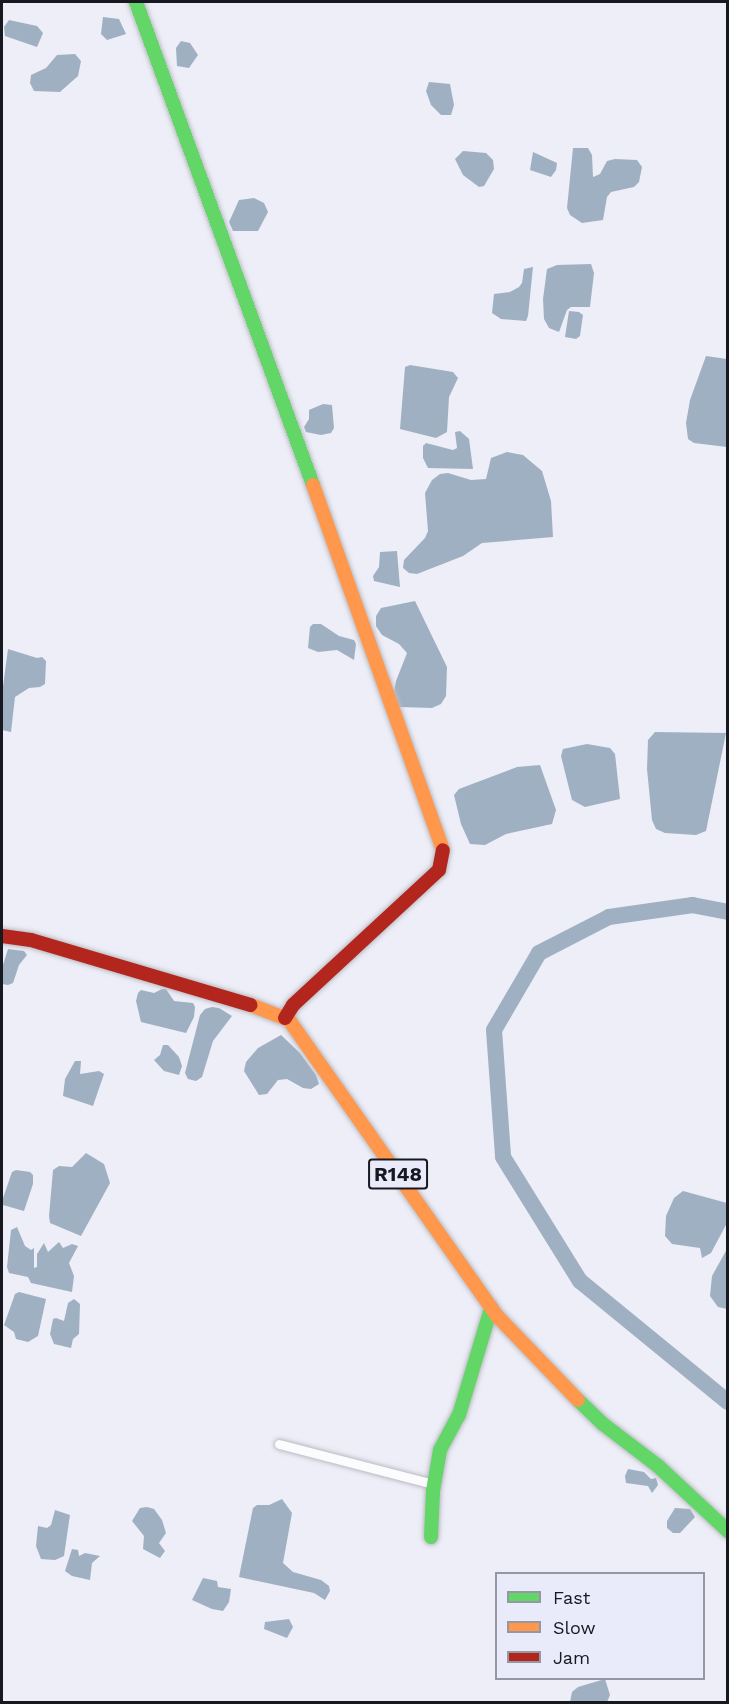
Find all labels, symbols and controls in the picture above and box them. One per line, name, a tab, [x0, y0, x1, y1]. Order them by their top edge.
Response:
road number: R148	[368, 1157, 428, 1191]
legend	[495, 1572, 705, 1680]
text: Fast	[553, 1587, 590, 1608]
text: Slow	[553, 1617, 596, 1638]
text: Jam	[553, 1647, 590, 1668]

